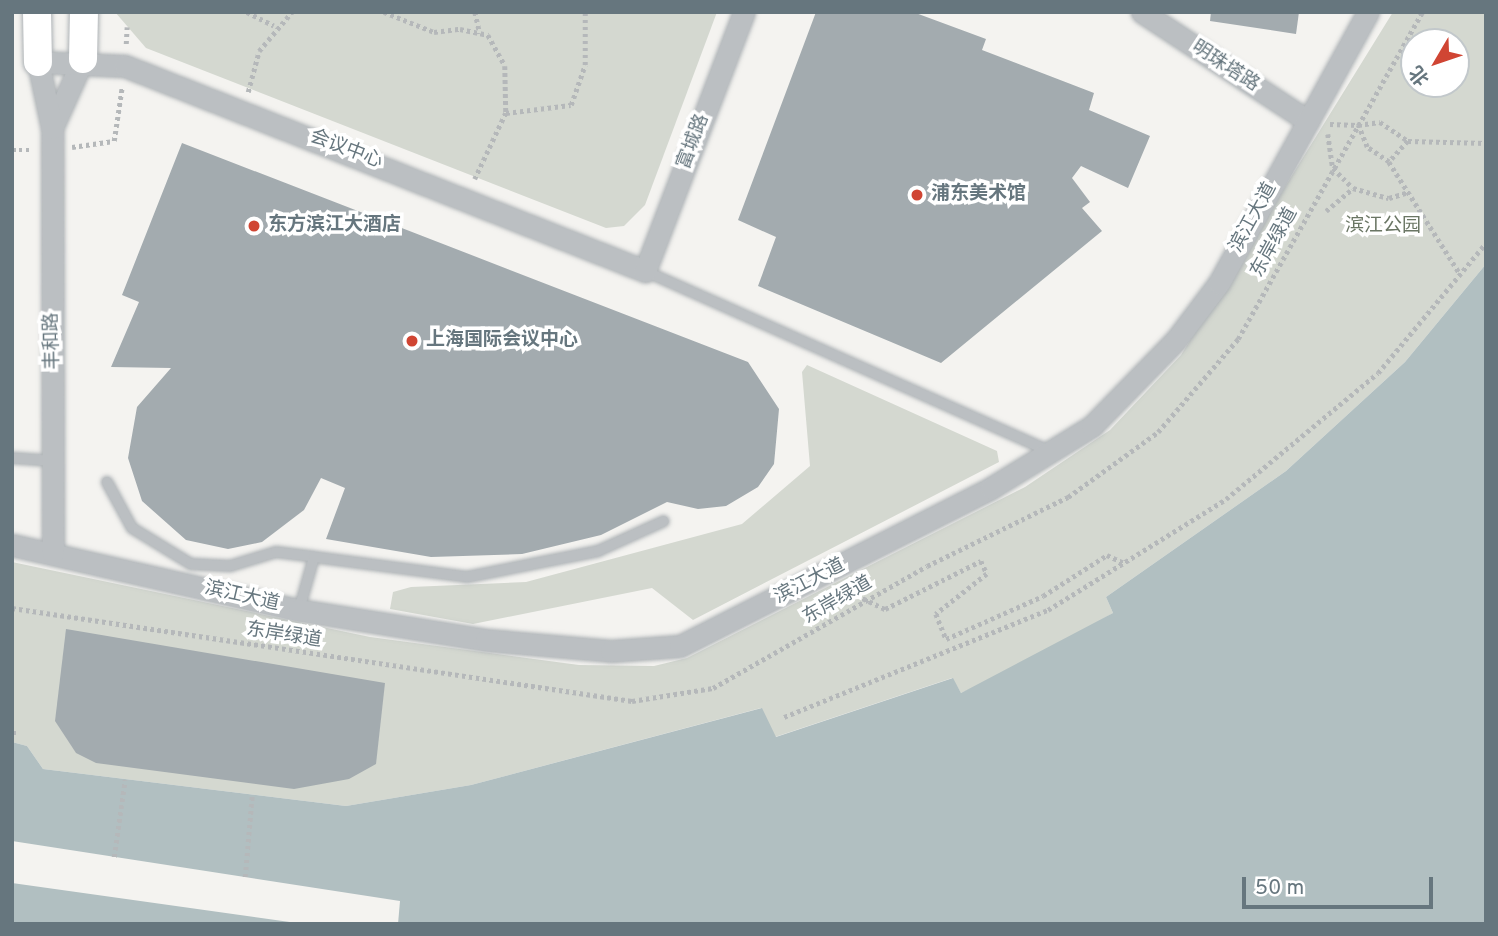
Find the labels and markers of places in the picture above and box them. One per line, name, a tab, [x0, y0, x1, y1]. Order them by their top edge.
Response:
place label: 浦东美术馆	[931, 184, 1026, 206]
marker: 浦东美术馆	[909, 187, 925, 203]
place label: 东方滨江大酒店	[268, 215, 401, 237]
marker: 东方滨江大酒店	[246, 218, 262, 234]
place label: 上海国际会议中心	[426, 330, 578, 352]
marker: 上海国际会议中心	[404, 333, 420, 349]

